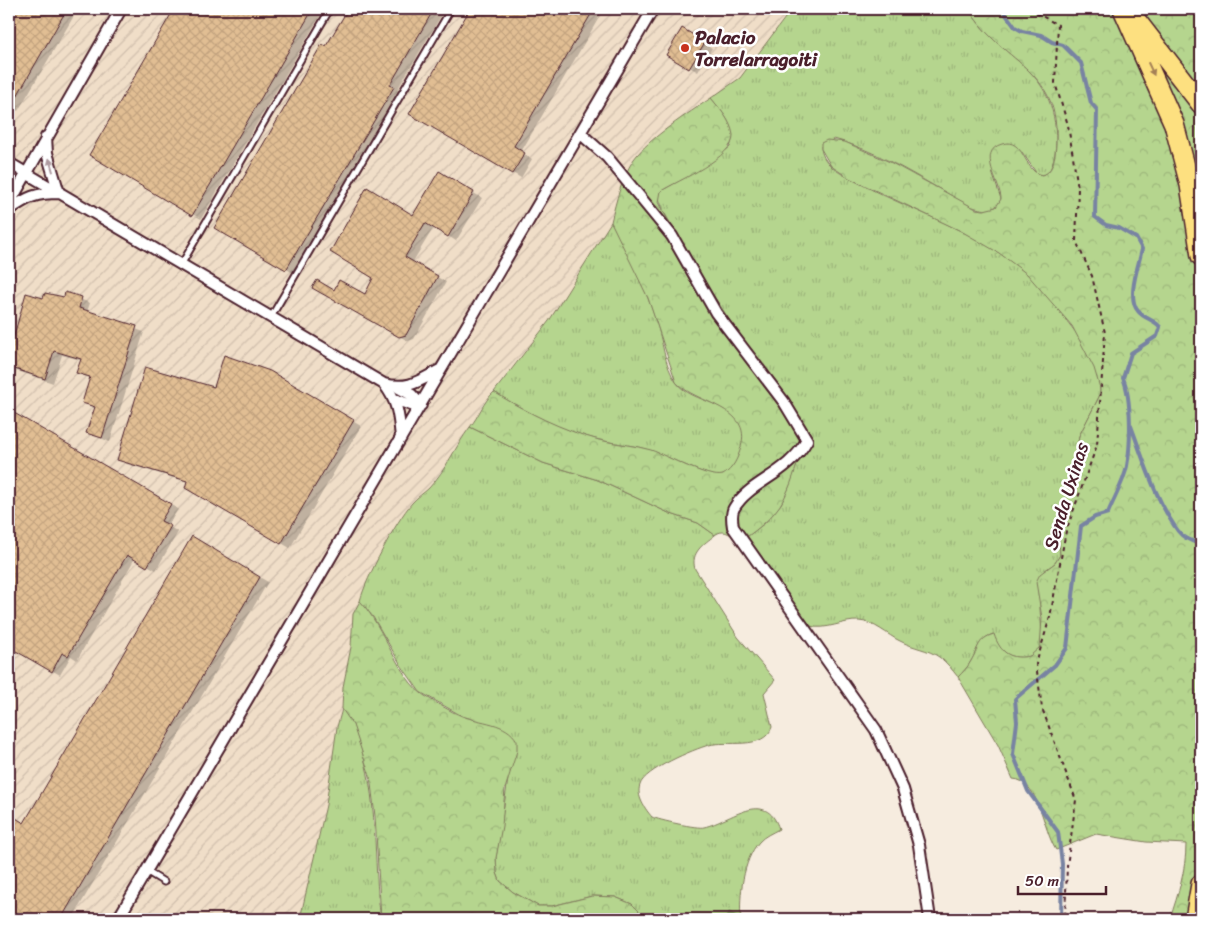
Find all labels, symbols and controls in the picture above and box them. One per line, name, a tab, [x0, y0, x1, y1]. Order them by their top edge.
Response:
place label: Palacio Torrelarragoiti	[695, 21, 819, 76]
marker: Palacio Torrelarragoiti	[679, 42, 691, 54]
one-way arrow	[1147, 62, 1155, 76]
one-way arrow	[46, 158, 54, 173]
street label: Senda Uxinas	[1034, 438, 1098, 554]
scale bar	[1018, 863, 1105, 895]
text: 50 m	[1025, 868, 1060, 894]

